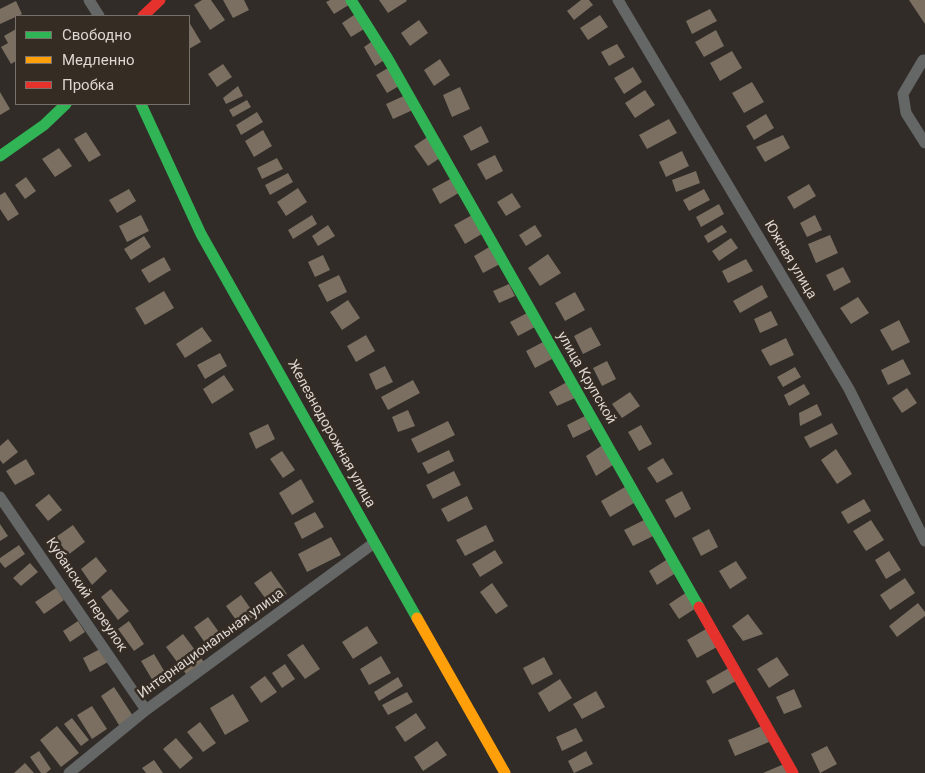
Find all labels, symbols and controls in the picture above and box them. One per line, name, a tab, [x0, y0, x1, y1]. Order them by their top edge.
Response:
legend	[15, 15, 190, 105]
text: Свободно	[62, 26, 131, 44]
text: Медленно	[62, 51, 135, 69]
text: Пробка	[62, 76, 114, 94]
street label: Южная улица	[760, 218, 820, 302]
street label: улица Крупской	[553, 329, 619, 427]
street label: Железнодорожная улица	[283, 357, 379, 511]
street label: Кубанский переулок	[42, 535, 130, 655]
street label: Интернациональная улица	[135, 585, 287, 703]

